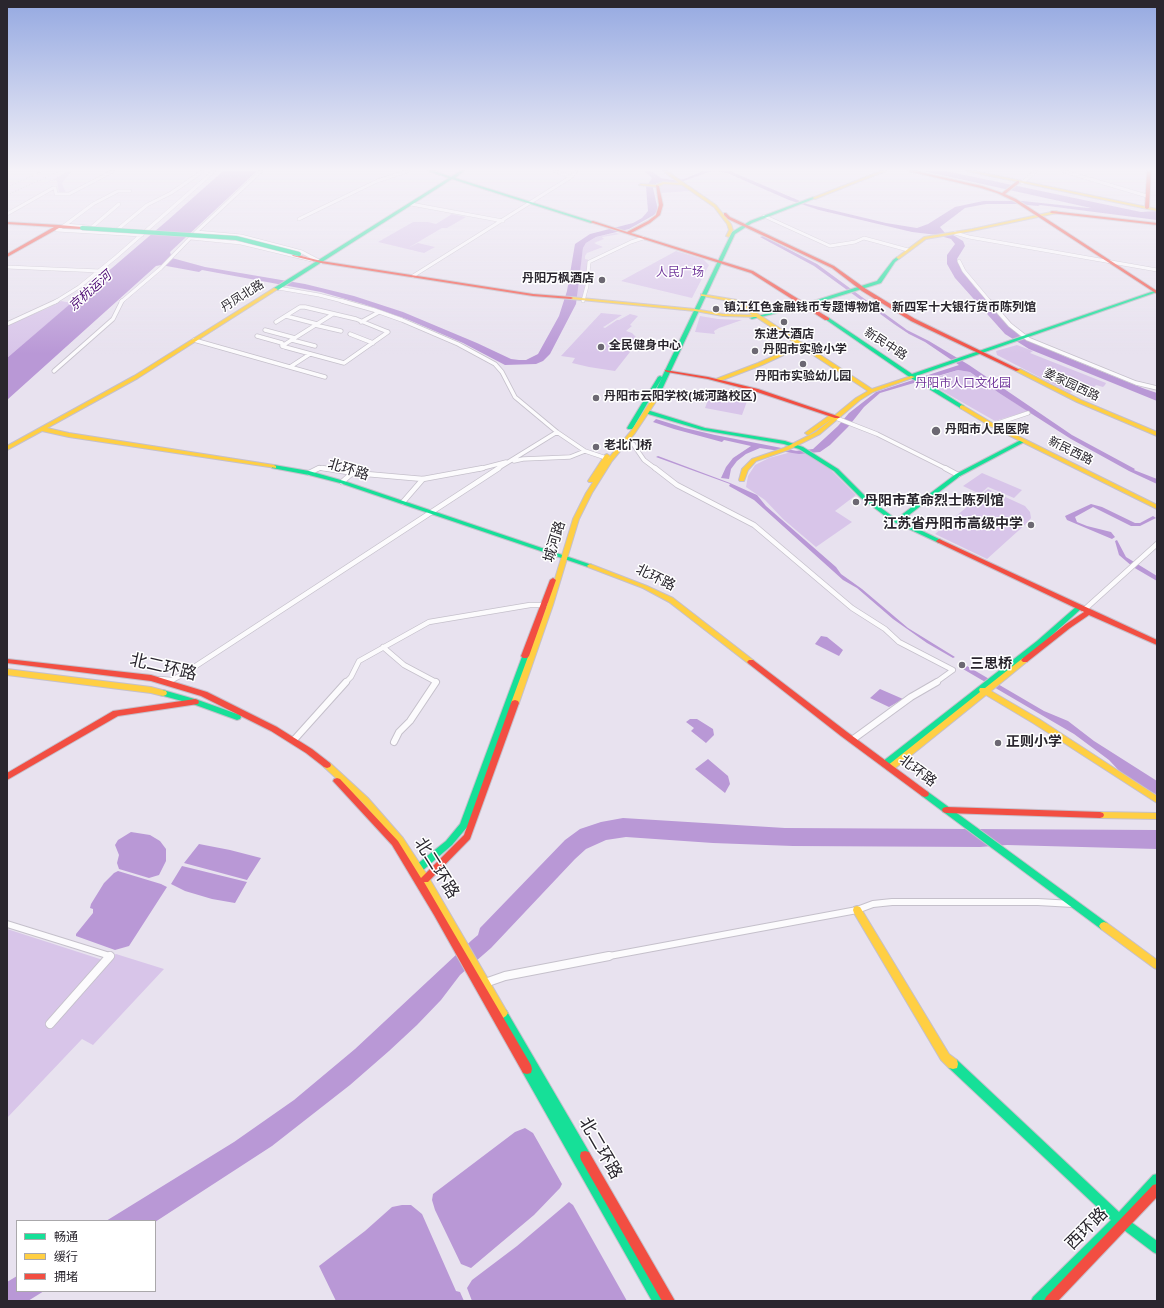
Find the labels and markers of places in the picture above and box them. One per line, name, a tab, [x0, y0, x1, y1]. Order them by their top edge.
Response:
place label: 丹阳万枫酒店	[522, 273, 594, 287]
marker: 丹阳万枫酒店	[597, 275, 607, 285]
place label: 镇江红色金融钱币专题博物馆、新四军十大银行货币陈列馆	[724, 302, 1036, 316]
marker: 镇江红色金融钱币专题博物馆、新四军十大银行货币陈列馆	[711, 304, 721, 314]
marker: 东进大酒店	[779, 317, 789, 327]
place label: 东进大酒店	[754, 329, 814, 343]
place label: 全民健身中心	[609, 340, 681, 354]
marker: 全民健身中心	[596, 342, 606, 352]
place label: 丹阳市实验小学	[763, 344, 847, 358]
marker: 丹阳市实验小学	[750, 346, 760, 356]
marker: 丹阳市实验幼儿园	[798, 359, 808, 369]
place label: 丹阳市实验幼儿园	[755, 371, 851, 385]
place label: 丹阳市云阳学校(城河路校区)	[604, 391, 757, 405]
marker: 丹阳市云阳学校(城河路校区)	[591, 393, 601, 403]
place label: 丹阳市人民医院	[945, 424, 1029, 438]
marker: 丹阳市人民医院	[930, 425, 942, 437]
place label: 老北门桥	[604, 440, 652, 454]
marker: 老北门桥	[591, 442, 601, 452]
place label: 丹阳市革命烈士陈列馆	[864, 494, 1004, 510]
marker: 丹阳市革命烈士陈列馆	[851, 497, 861, 507]
place label: 江苏省丹阳市高级中学	[883, 517, 1023, 533]
marker: 江苏省丹阳市高级中学	[1026, 520, 1036, 530]
place label: 三思桥	[970, 657, 1012, 673]
marker: 三思桥	[957, 660, 967, 670]
place label: 正则小学	[1006, 735, 1062, 751]
marker: 正则小学	[993, 738, 1003, 748]

